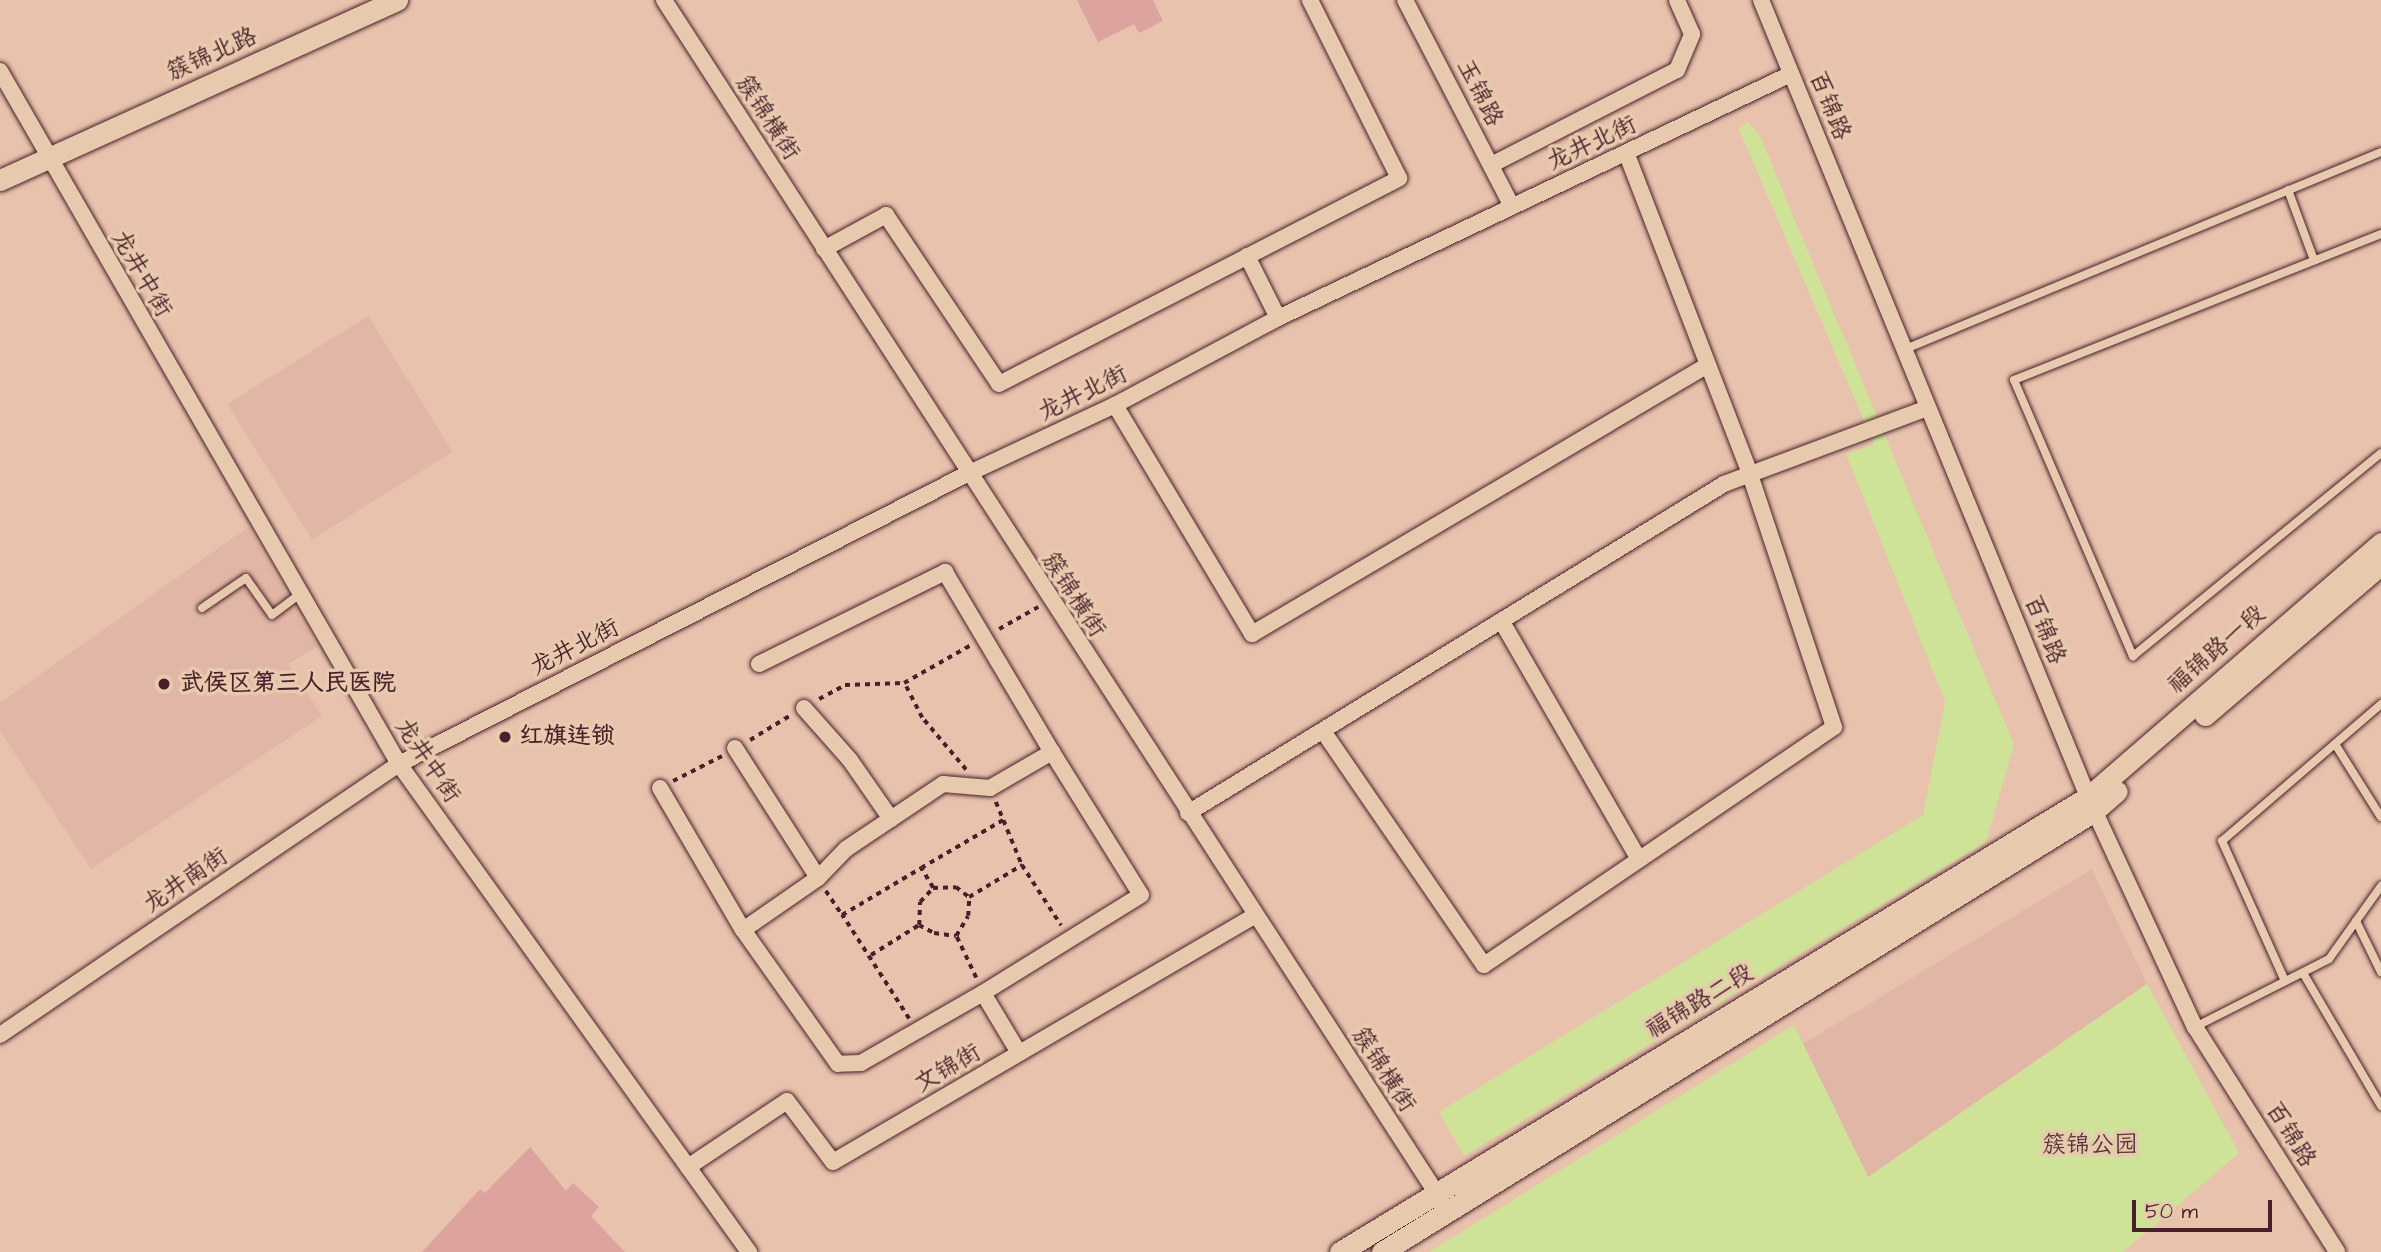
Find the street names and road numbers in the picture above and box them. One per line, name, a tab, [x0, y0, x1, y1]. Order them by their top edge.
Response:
street label: 簇锦北路	[162, 22, 262, 88]
street label: 玉锦路	[1450, 54, 1508, 132]
street label: 百锦路	[1802, 67, 1856, 145]
street label: 簇锦横街	[729, 70, 805, 166]
street label: 龙井北街	[1542, 111, 1642, 177]
street label: 龙井中街	[105, 225, 177, 323]
street label: 龙井北街	[1034, 360, 1132, 428]
street label: 簇锦横街	[1035, 547, 1111, 643]
street label: 百锦路	[2017, 591, 2071, 669]
street label: 福锦路一段	[2162, 600, 2272, 700]
street label: 龙井北街	[526, 613, 624, 683]
street label: 龙井中街	[388, 713, 466, 809]
street label: 龙井南街	[138, 842, 234, 920]
street label: 福锦路二段	[1641, 959, 1759, 1045]
street label: 簇锦横街	[1345, 1022, 1421, 1118]
street label: 文锦街	[910, 1039, 986, 1099]
street label: 百锦路	[2259, 1097, 2321, 1173]

